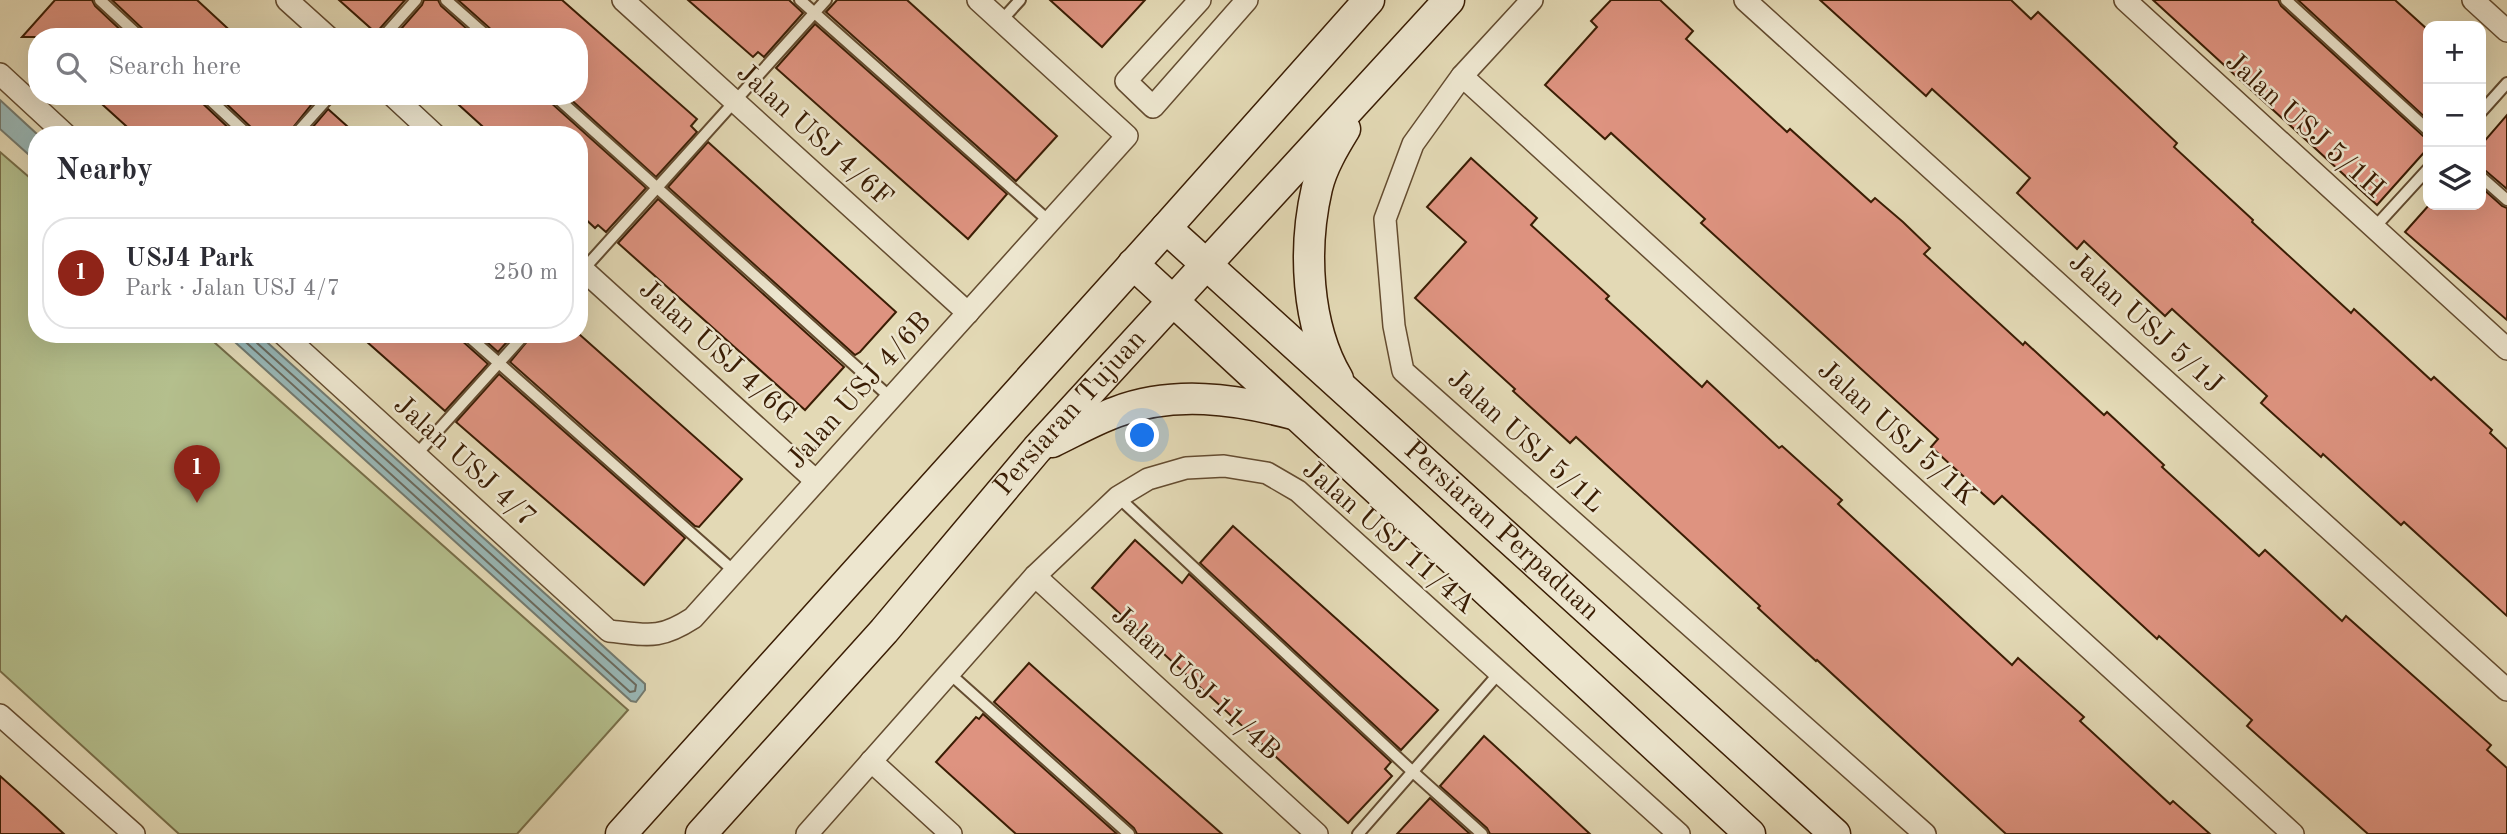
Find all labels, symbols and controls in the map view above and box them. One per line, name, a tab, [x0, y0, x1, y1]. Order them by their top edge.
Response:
map controls	[2423, 21, 2486, 210]
button: +	[2423, 21, 2486, 84]
search box	[28, 28, 588, 105]
icon: search	[52, 48, 90, 86]
street label: Jalan USJ 5/1H	[2219, 48, 2389, 204]
text: Search here	[108, 54, 241, 80]
street label: Jalan USJ 4/6F	[731, 59, 897, 213]
button: −	[2423, 84, 2486, 147]
button: layers	[2423, 147, 2486, 210]
text: Nearby	[56, 156, 153, 186]
text: USJ4 Park	[125, 246, 254, 272]
street label: Jalan USJ 5/1J	[2063, 248, 2227, 400]
text: 1	[74, 261, 88, 284]
text: 250 m	[493, 261, 558, 284]
street label: Jalan USJ 4/6G	[633, 275, 801, 431]
text: Park · Jalan USJ 4/7	[125, 277, 340, 300]
street label: Jalan USJ 4/6B	[783, 307, 937, 475]
street label: Persiaran Tujuan	[990, 326, 1152, 502]
street label: Jalan USJ 5/1K	[1812, 356, 1980, 512]
street label: Jalan USJ 5/1L	[1442, 365, 1608, 519]
street label: Jalan USJ 4/7	[388, 391, 540, 533]
your location	[1125, 418, 1159, 452]
street label: Persiaran Perpaduan	[1398, 436, 1604, 627]
pin: 1	[174, 445, 220, 503]
street label: Jalan USJ 11/4A	[1296, 456, 1480, 620]
street label: Jalan USJ 11/4B	[1105, 601, 1285, 767]

